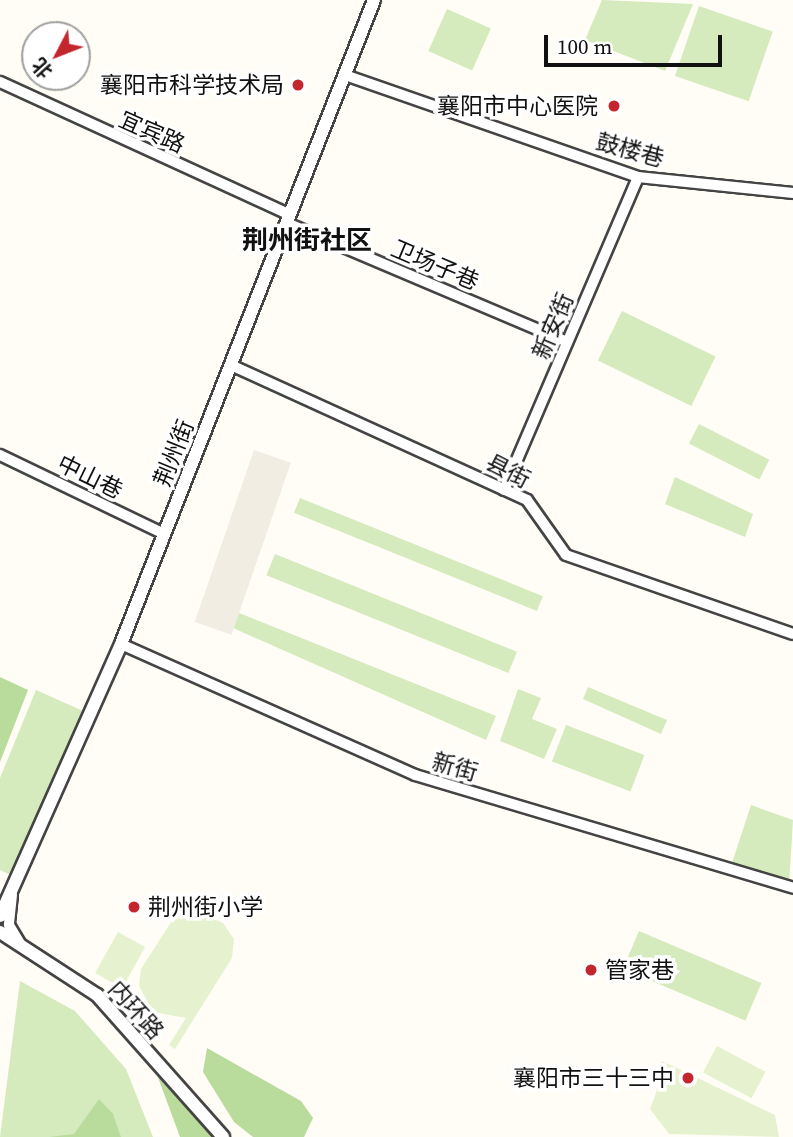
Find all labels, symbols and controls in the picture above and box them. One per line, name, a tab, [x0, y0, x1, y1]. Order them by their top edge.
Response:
north arrow	[21, 21, 91, 91]
scale bar	[548, 21, 726, 65]
text: 100 m	[557, 32, 612, 61]
text: 北	[26, 53, 58, 84]
place label: 襄阳市科学技术局	[100, 71, 284, 99]
marker: 襄阳市科学技术局	[290, 77, 306, 93]
place label: 襄阳市中心医院	[437, 92, 598, 120]
marker: 襄阳市中心医院	[604, 96, 624, 116]
street label: 宜宾路	[115, 105, 189, 159]
street label: 鼓楼巷	[593, 128, 667, 172]
district label: 荆州街社区	[242, 225, 372, 257]
street label: 卫场子巷	[387, 234, 483, 296]
street label: 新安街	[527, 289, 579, 363]
street label: 荆州街	[148, 416, 200, 490]
street label: 县街	[481, 448, 535, 494]
street label: 中山巷	[53, 449, 127, 505]
street label: 新街	[429, 747, 481, 787]
place label: 荆州街小学	[148, 893, 263, 921]
marker: 荆州街小学	[126, 899, 142, 915]
place label: 管家巷	[605, 956, 674, 984]
marker: 管家巷	[583, 962, 599, 978]
street label: 内环路	[103, 975, 169, 1045]
place label: 襄阳市三十三中	[513, 1064, 674, 1092]
marker: 襄阳市三十三中	[680, 1070, 696, 1086]

